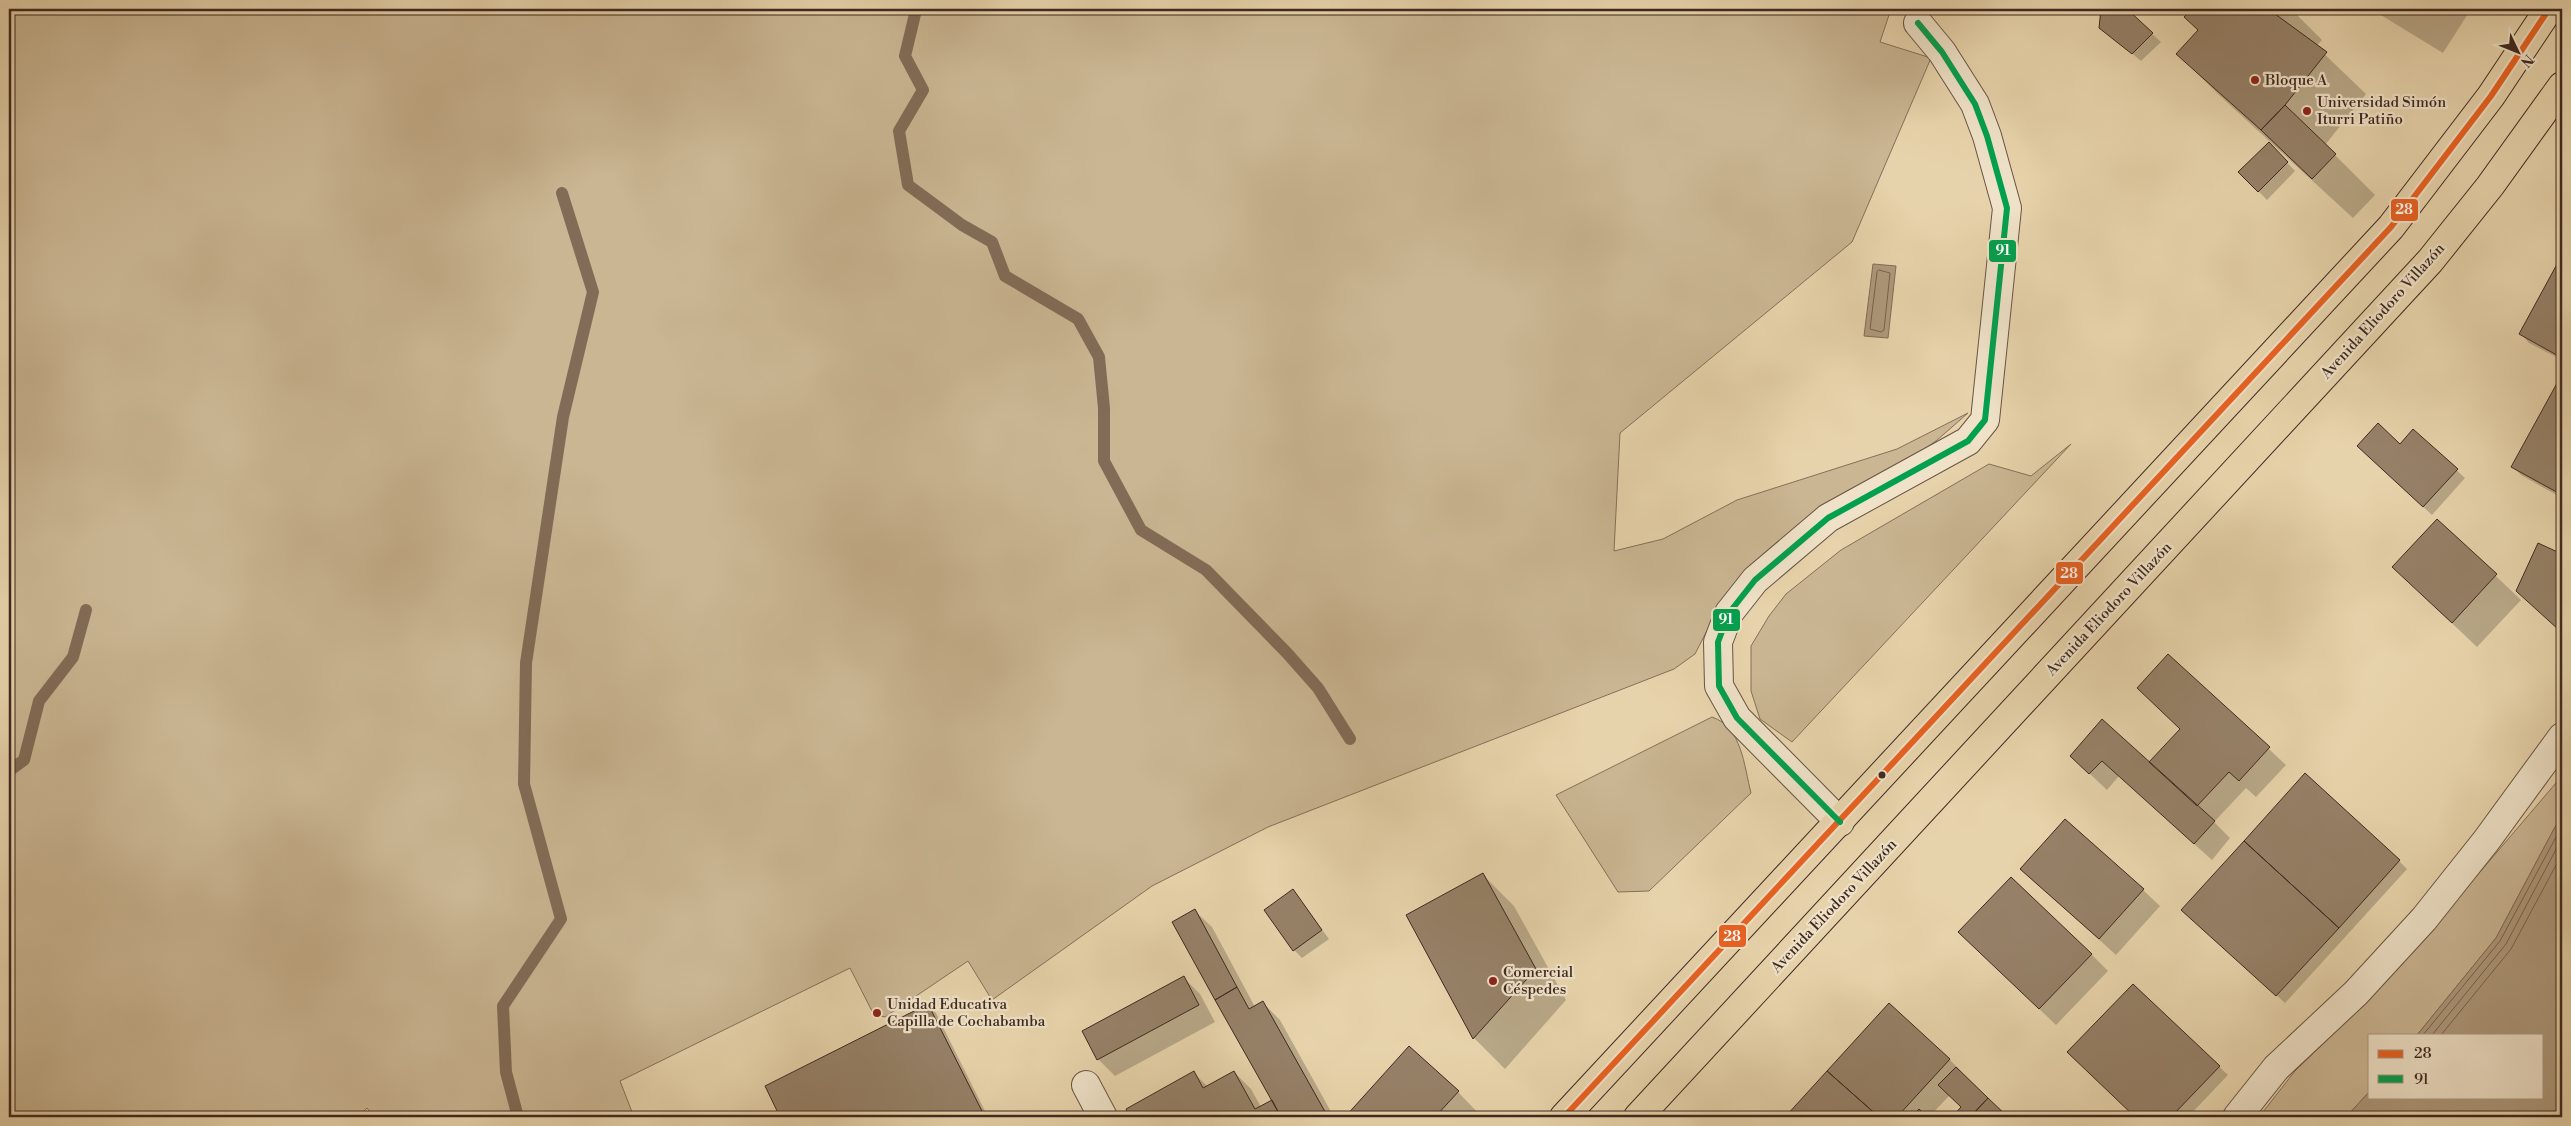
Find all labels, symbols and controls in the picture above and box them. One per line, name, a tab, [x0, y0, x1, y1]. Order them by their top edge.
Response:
north arrow	[2494, 28, 2544, 78]
text: N	[2516, 50, 2537, 70]
place label: Bloque A	[2264, 71, 2328, 90]
marker: Bloque A	[2249, 74, 2261, 86]
place label: Universidad Simón Iturri Patiño	[2317, 93, 2446, 129]
marker: Universidad Simón Iturri Patiño	[2301, 105, 2313, 117]
line badge: 28	[2390, 198, 2419, 222]
text: 28	[2395, 201, 2413, 219]
line badge: 91	[1988, 239, 2017, 263]
street label: Avenida Eliodoro Villazón	[2316, 239, 2449, 384]
text: 91	[1995, 242, 2011, 260]
street label: Avenida Eliodoro Villazón	[2041, 538, 2176, 681]
line badge: 28	[2055, 561, 2084, 585]
text: 28	[2060, 565, 2078, 583]
line badge: 91	[1712, 608, 1741, 632]
text: 91	[1718, 611, 1734, 629]
unlabelled marker	[1877, 770, 1887, 780]
street label: Avenida Eliodoro Villazón	[1766, 835, 1901, 978]
line badge: 28	[1718, 924, 1747, 948]
text: 28	[1723, 928, 1741, 946]
place label: Comercial Céspedes	[1503, 963, 1574, 999]
marker: Comercial Céspedes	[1487, 975, 1499, 987]
place label: Unidad Educativa Capilla de Cochabamba	[887, 995, 1046, 1031]
marker: Unidad Educativa Capilla de Cochabamba	[871, 1007, 883, 1019]
legend	[2368, 1034, 2544, 1098]
text: 28	[2414, 1044, 2432, 1063]
text: 91	[2414, 1070, 2430, 1089]

